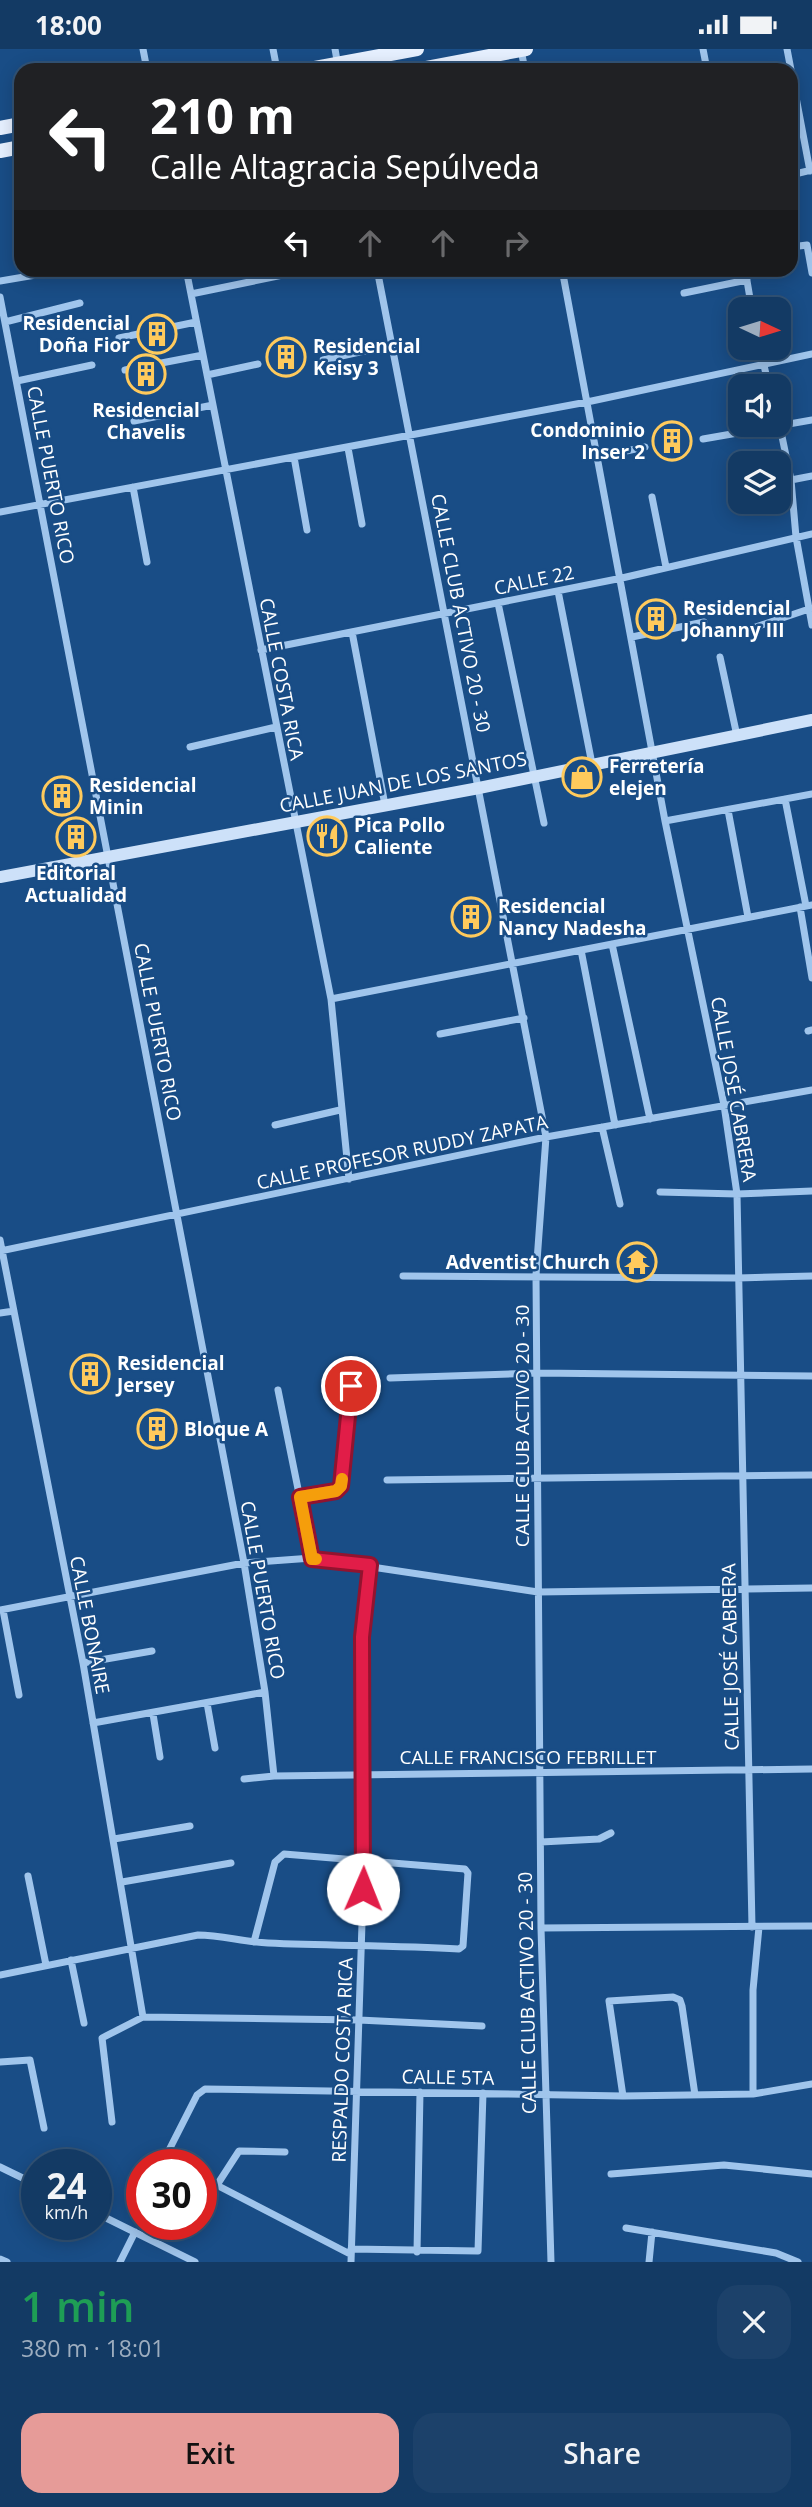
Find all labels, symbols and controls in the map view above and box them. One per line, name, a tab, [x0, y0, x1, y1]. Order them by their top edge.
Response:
text: 18:00	[35, 7, 102, 43]
text: 210 m	[150, 82, 295, 148]
icon: left	[35, 91, 126, 182]
text: Calle Altagracia Sepúlveda	[150, 145, 540, 188]
icon: left	[278, 224, 316, 262]
icon: ahead	[351, 224, 389, 262]
icon: ahead	[424, 224, 462, 262]
icon: right	[497, 224, 535, 262]
north arrow	[728, 297, 791, 361]
map controls	[728, 297, 791, 514]
place label: Residencial Doña Fior	[22, 310, 130, 358]
building icon: Residencial Doña Fior	[136, 313, 178, 355]
place label: Residencial Keisy 3	[313, 333, 421, 381]
building icon: Residencial Keisy 3	[265, 336, 307, 378]
building icon: Residencial Chavelis	[125, 353, 167, 395]
button: sound	[728, 374, 791, 437]
street label: CALLE PUERTO RICO	[21, 384, 81, 566]
place label: Residencial Chavelis	[92, 397, 200, 445]
place label: Condominio Inser 2	[530, 417, 645, 465]
building icon: Condominio Inser 2	[651, 420, 693, 462]
button: layers	[728, 451, 791, 514]
street label: CALLE CLUB ACTIVO 20 - 30	[425, 491, 497, 735]
street label: CALLE 22	[492, 559, 576, 601]
place label: Residencial Johanny III	[681, 595, 791, 643]
street label: CALLE COSTA RICA	[254, 596, 310, 762]
building icon: Residencial Johanny III	[635, 598, 677, 640]
street label: CALLE JUAN DE LOS SANTOS	[277, 745, 529, 819]
place label: Ferretería elejen	[609, 753, 705, 801]
shop icon: Ferretería elejen	[561, 756, 603, 798]
place label: Residencial Minin	[89, 772, 197, 820]
building icon: Residencial Minin	[41, 775, 83, 817]
place label: Pica Pollo Caliente	[354, 812, 445, 860]
restaurant icon: Pica Pollo Caliente	[306, 815, 348, 857]
building icon: Editorial Actualidad	[55, 816, 97, 858]
place label: Editorial Actualidad	[25, 860, 127, 908]
place label: Residencial Nancy Nadesha	[498, 893, 647, 941]
building icon: Residencial Nancy Nadesha	[450, 896, 492, 938]
street label: CALLE PUERTO RICO	[128, 941, 188, 1123]
street label: CALLE JOSÉ CABRERA	[705, 994, 763, 1184]
street label: CALLE PROFESOR RUDDY ZAPATA	[254, 1108, 550, 1196]
temple icon: Adventist Church	[616, 1241, 658, 1283]
place label: Adventist Church	[446, 1249, 610, 1275]
street label: CALLE CLUB ACTIVO 20 - 30	[509, 1305, 535, 1547]
place label: Residencial Jersey	[115, 1350, 225, 1398]
building icon: Residencial Jersey	[69, 1353, 111, 1395]
pin	[321, 1356, 381, 1416]
icon: arrive	[332, 1367, 370, 1405]
building icon: Bloque A	[136, 1408, 178, 1450]
place label: Bloque A	[184, 1416, 269, 1442]
street label: CALLE PUERTO RICO	[234, 1499, 292, 1681]
street label: CALLE BONAIRE	[64, 1554, 116, 1696]
street label: CALLE JOSÉ CABRERA	[715, 1563, 745, 1751]
street label: CALLE FRANCISCO FEBRILLET	[399, 1744, 657, 1770]
position arrow	[326, 1852, 400, 1926]
street label: CALLE CLUB ACTIVO 20 - 30	[512, 1872, 542, 2114]
street label: RESPALDO COSTA RICA	[325, 1957, 359, 2163]
street label: CALLE 5TA	[401, 2063, 495, 2091]
speed limit sign: 30	[126, 2149, 217, 2240]
text: 24	[46, 2162, 87, 2209]
text: km/h	[45, 2200, 88, 2224]
text: 1 min	[21, 2277, 134, 2334]
button: close	[717, 2285, 791, 2359]
text: 380 m · 18:01	[21, 2332, 164, 2364]
button: Exit	[21, 2413, 399, 2493]
button: Share	[413, 2413, 791, 2493]

